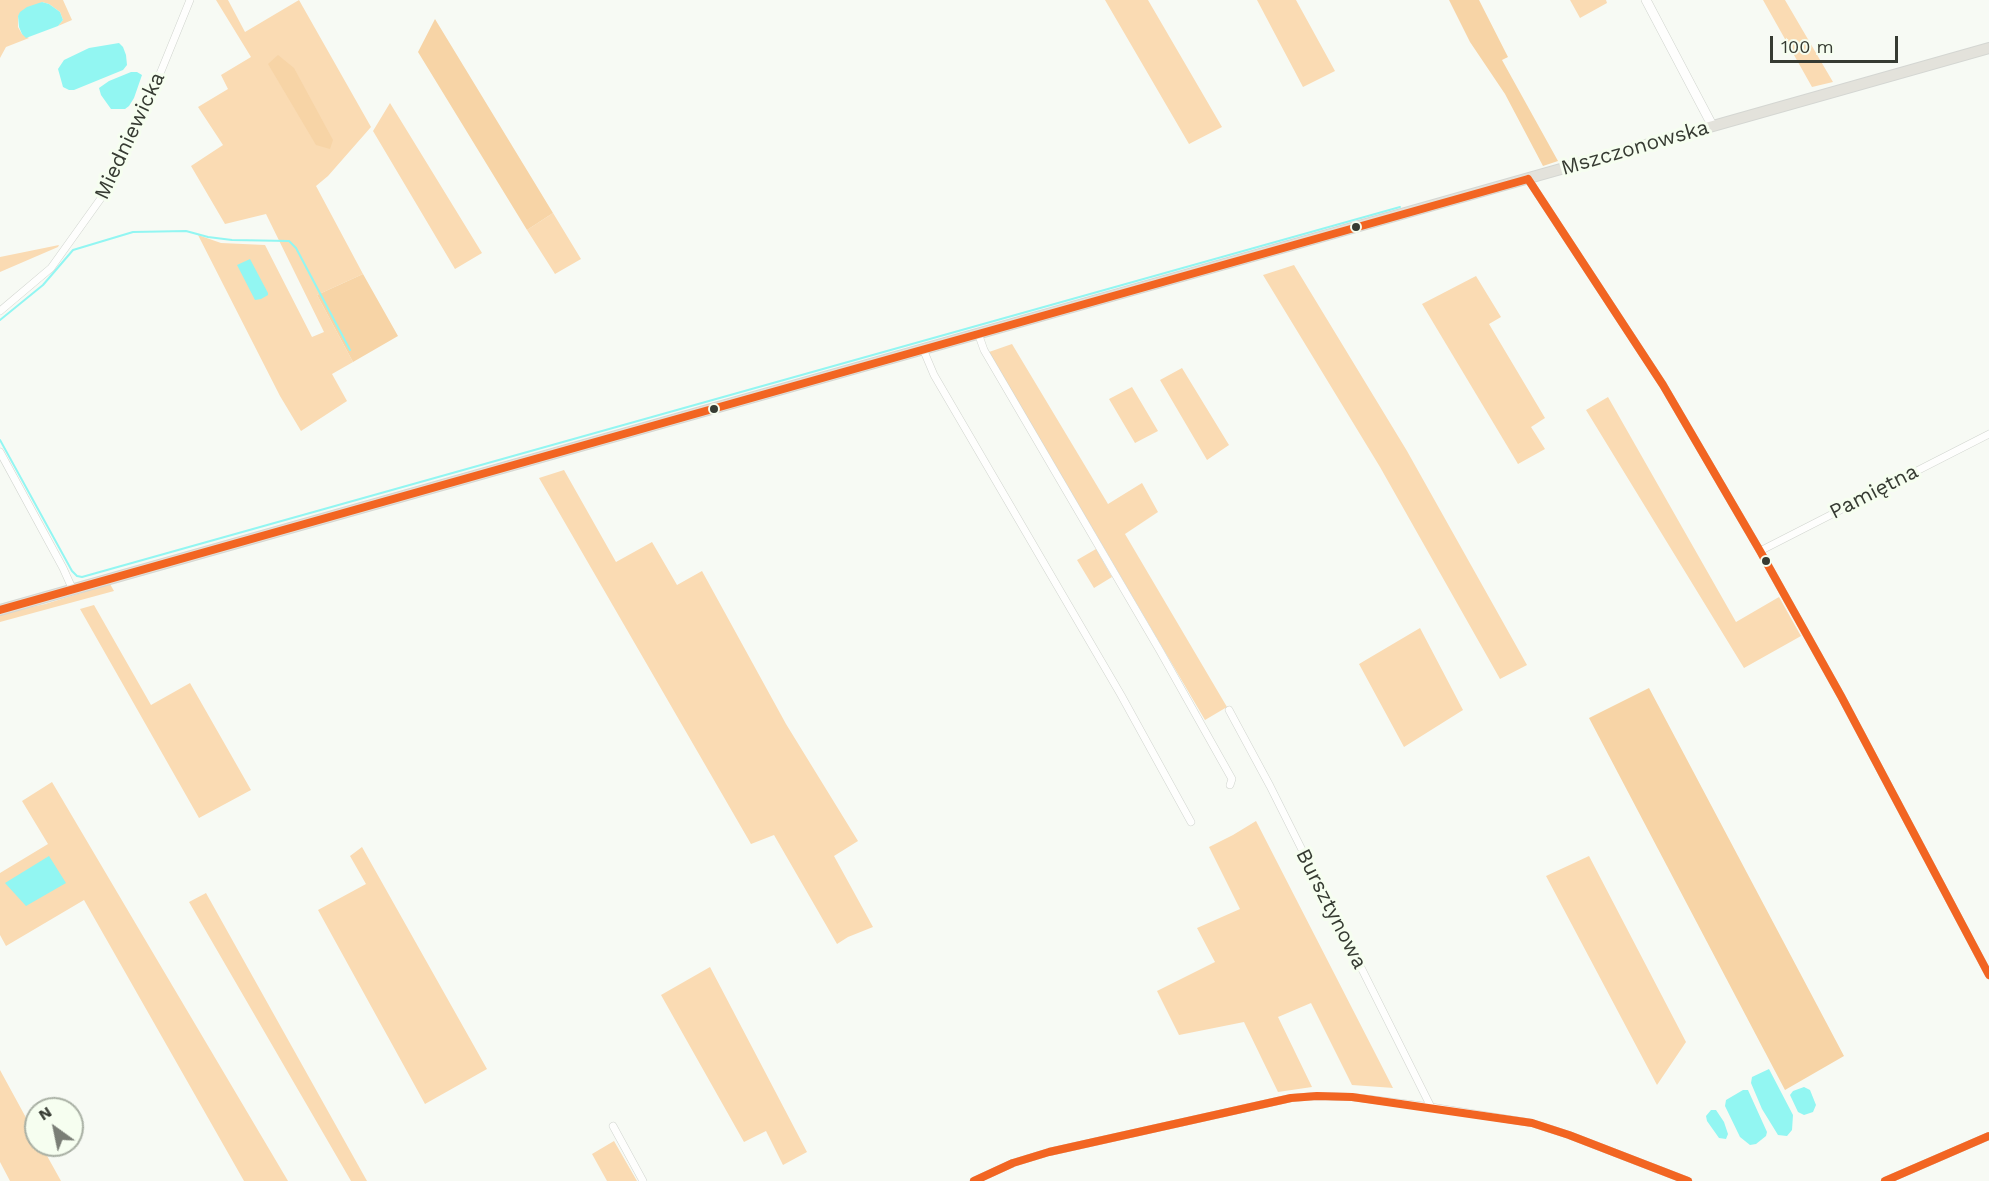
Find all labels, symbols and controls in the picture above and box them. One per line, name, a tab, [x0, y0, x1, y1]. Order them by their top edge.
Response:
scale bar	[1773, 24, 1900, 62]
text: 100 m	[1781, 36, 1834, 57]
street label: Miedniewicka	[89, 68, 171, 204]
street label: Mszczonowska	[1558, 115, 1712, 181]
unlabelled marker	[1350, 221, 1362, 233]
unlabelled marker	[708, 403, 720, 415]
street label: Pamiętna	[1826, 459, 1922, 525]
unlabelled marker	[1760, 555, 1772, 567]
street label: Bursztynowa	[1290, 845, 1372, 973]
north arrow	[24, 1097, 84, 1157]
text: N	[35, 1102, 55, 1124]

